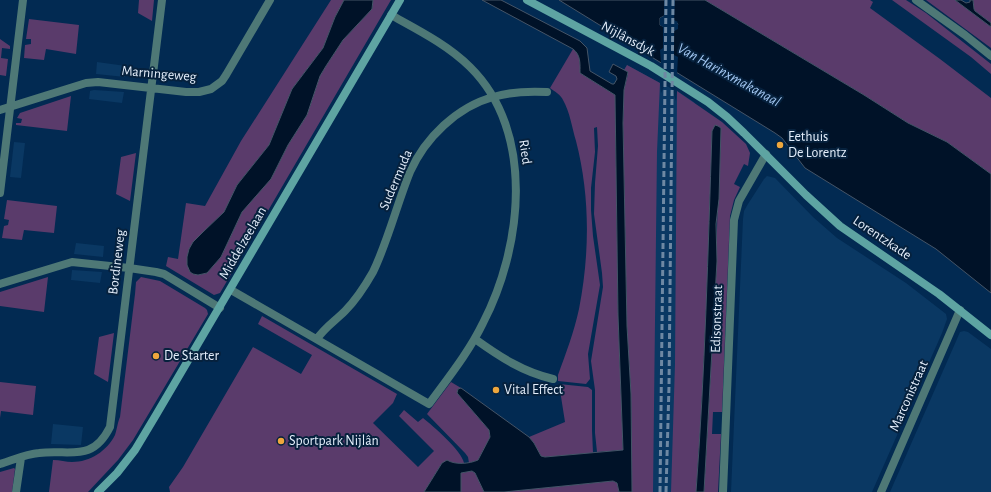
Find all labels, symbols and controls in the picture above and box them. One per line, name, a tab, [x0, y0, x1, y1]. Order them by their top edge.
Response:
street label: Nijlânsdyk	[599, 19, 658, 59]
water label: Van Harinxmakanaal	[675, 40, 783, 110]
street label: Marningeweg	[121, 64, 197, 84]
place label: Eethuis De Lorentz	[788, 130, 847, 160]
street label: Ried	[516, 139, 534, 165]
marker: Eethuis De Lorentz	[775, 140, 785, 150]
street label: Sudermuda	[377, 147, 415, 212]
street label: Middelzeelaan	[217, 205, 269, 281]
street label: Lorentzkade	[850, 213, 914, 263]
street label: Bordineweg	[106, 229, 128, 295]
street label: Edisonstraat	[709, 284, 725, 353]
place label: De Starter	[164, 349, 219, 363]
marker: De Starter	[151, 351, 161, 361]
street label: Marconistraat	[887, 358, 931, 434]
place label: Vital Effect	[504, 383, 564, 397]
marker: Vital Effect	[491, 385, 501, 395]
place label: Sportpark Nijlân	[289, 434, 379, 448]
marker: Sportpark Nijlân	[276, 436, 286, 446]

